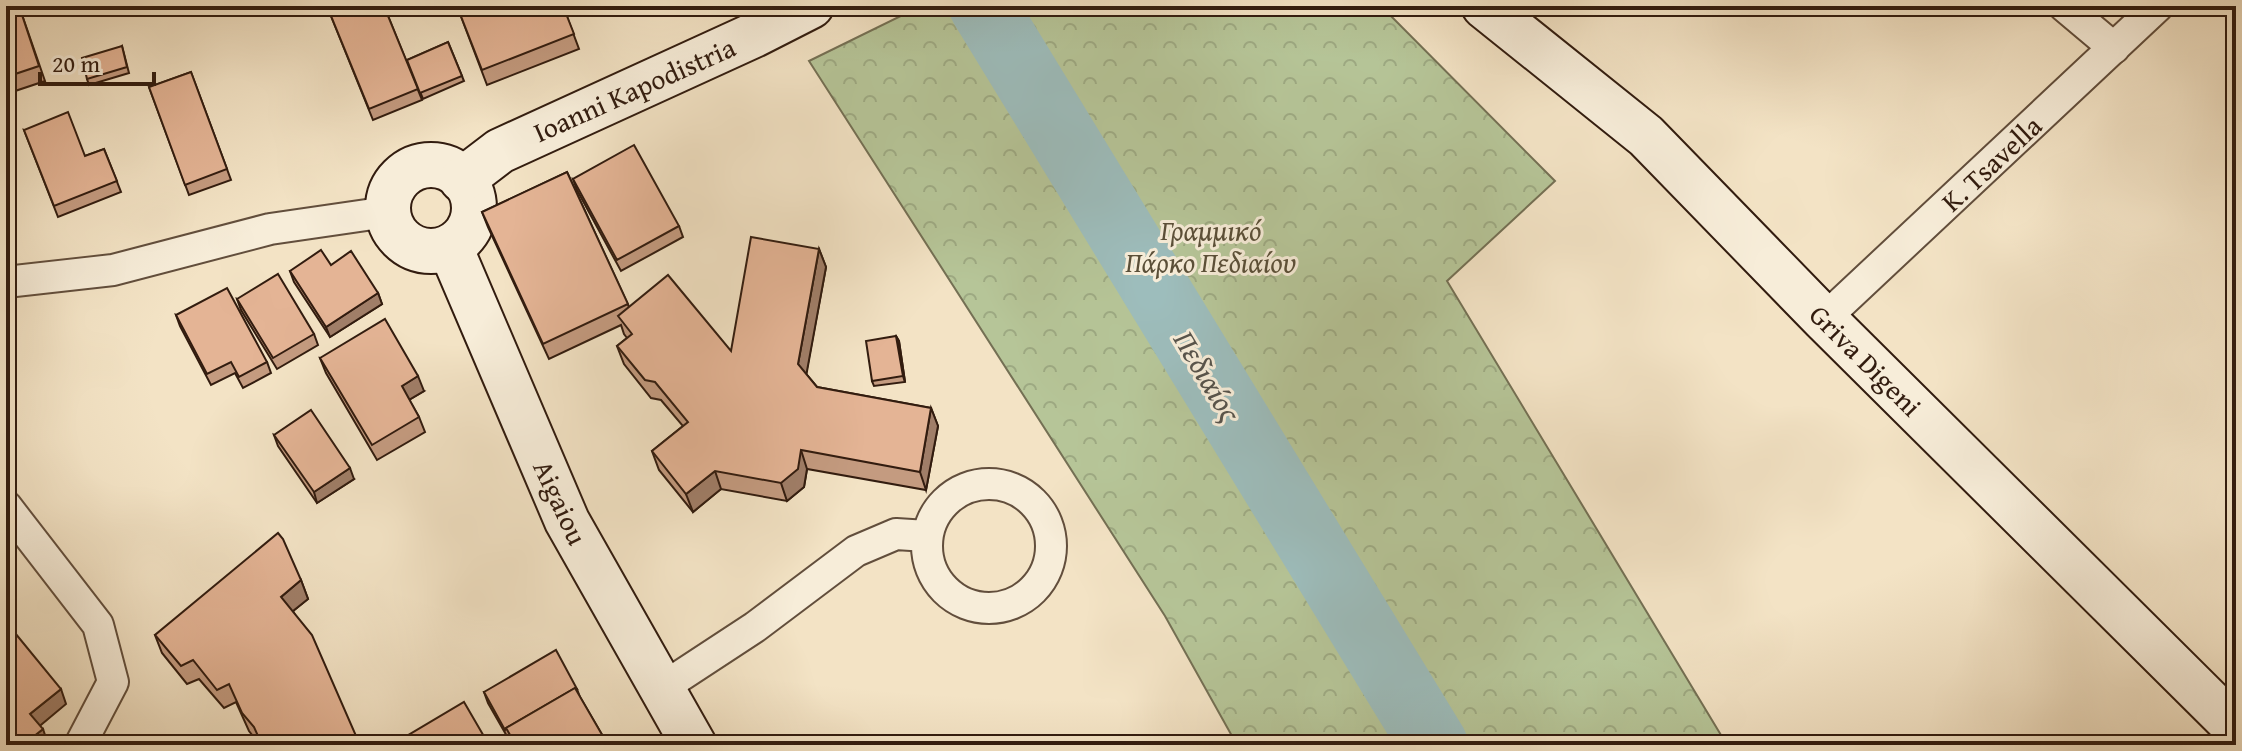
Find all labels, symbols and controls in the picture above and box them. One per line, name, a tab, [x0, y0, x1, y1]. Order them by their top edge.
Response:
street label: Ioanni Kapodistria	[526, 26, 742, 152]
scale bar	[40, 36, 154, 86]
text: 20 m	[52, 46, 100, 81]
street label: K. Tsavella	[1931, 105, 2051, 220]
park label: Γραμμικό Πάρκο Πεδιαίου	[1125, 209, 1296, 282]
street label: Griva Digeni	[1801, 295, 1932, 426]
water label: Πεδιαίος	[1163, 321, 1253, 431]
street label: Aigaiou	[524, 453, 598, 551]

